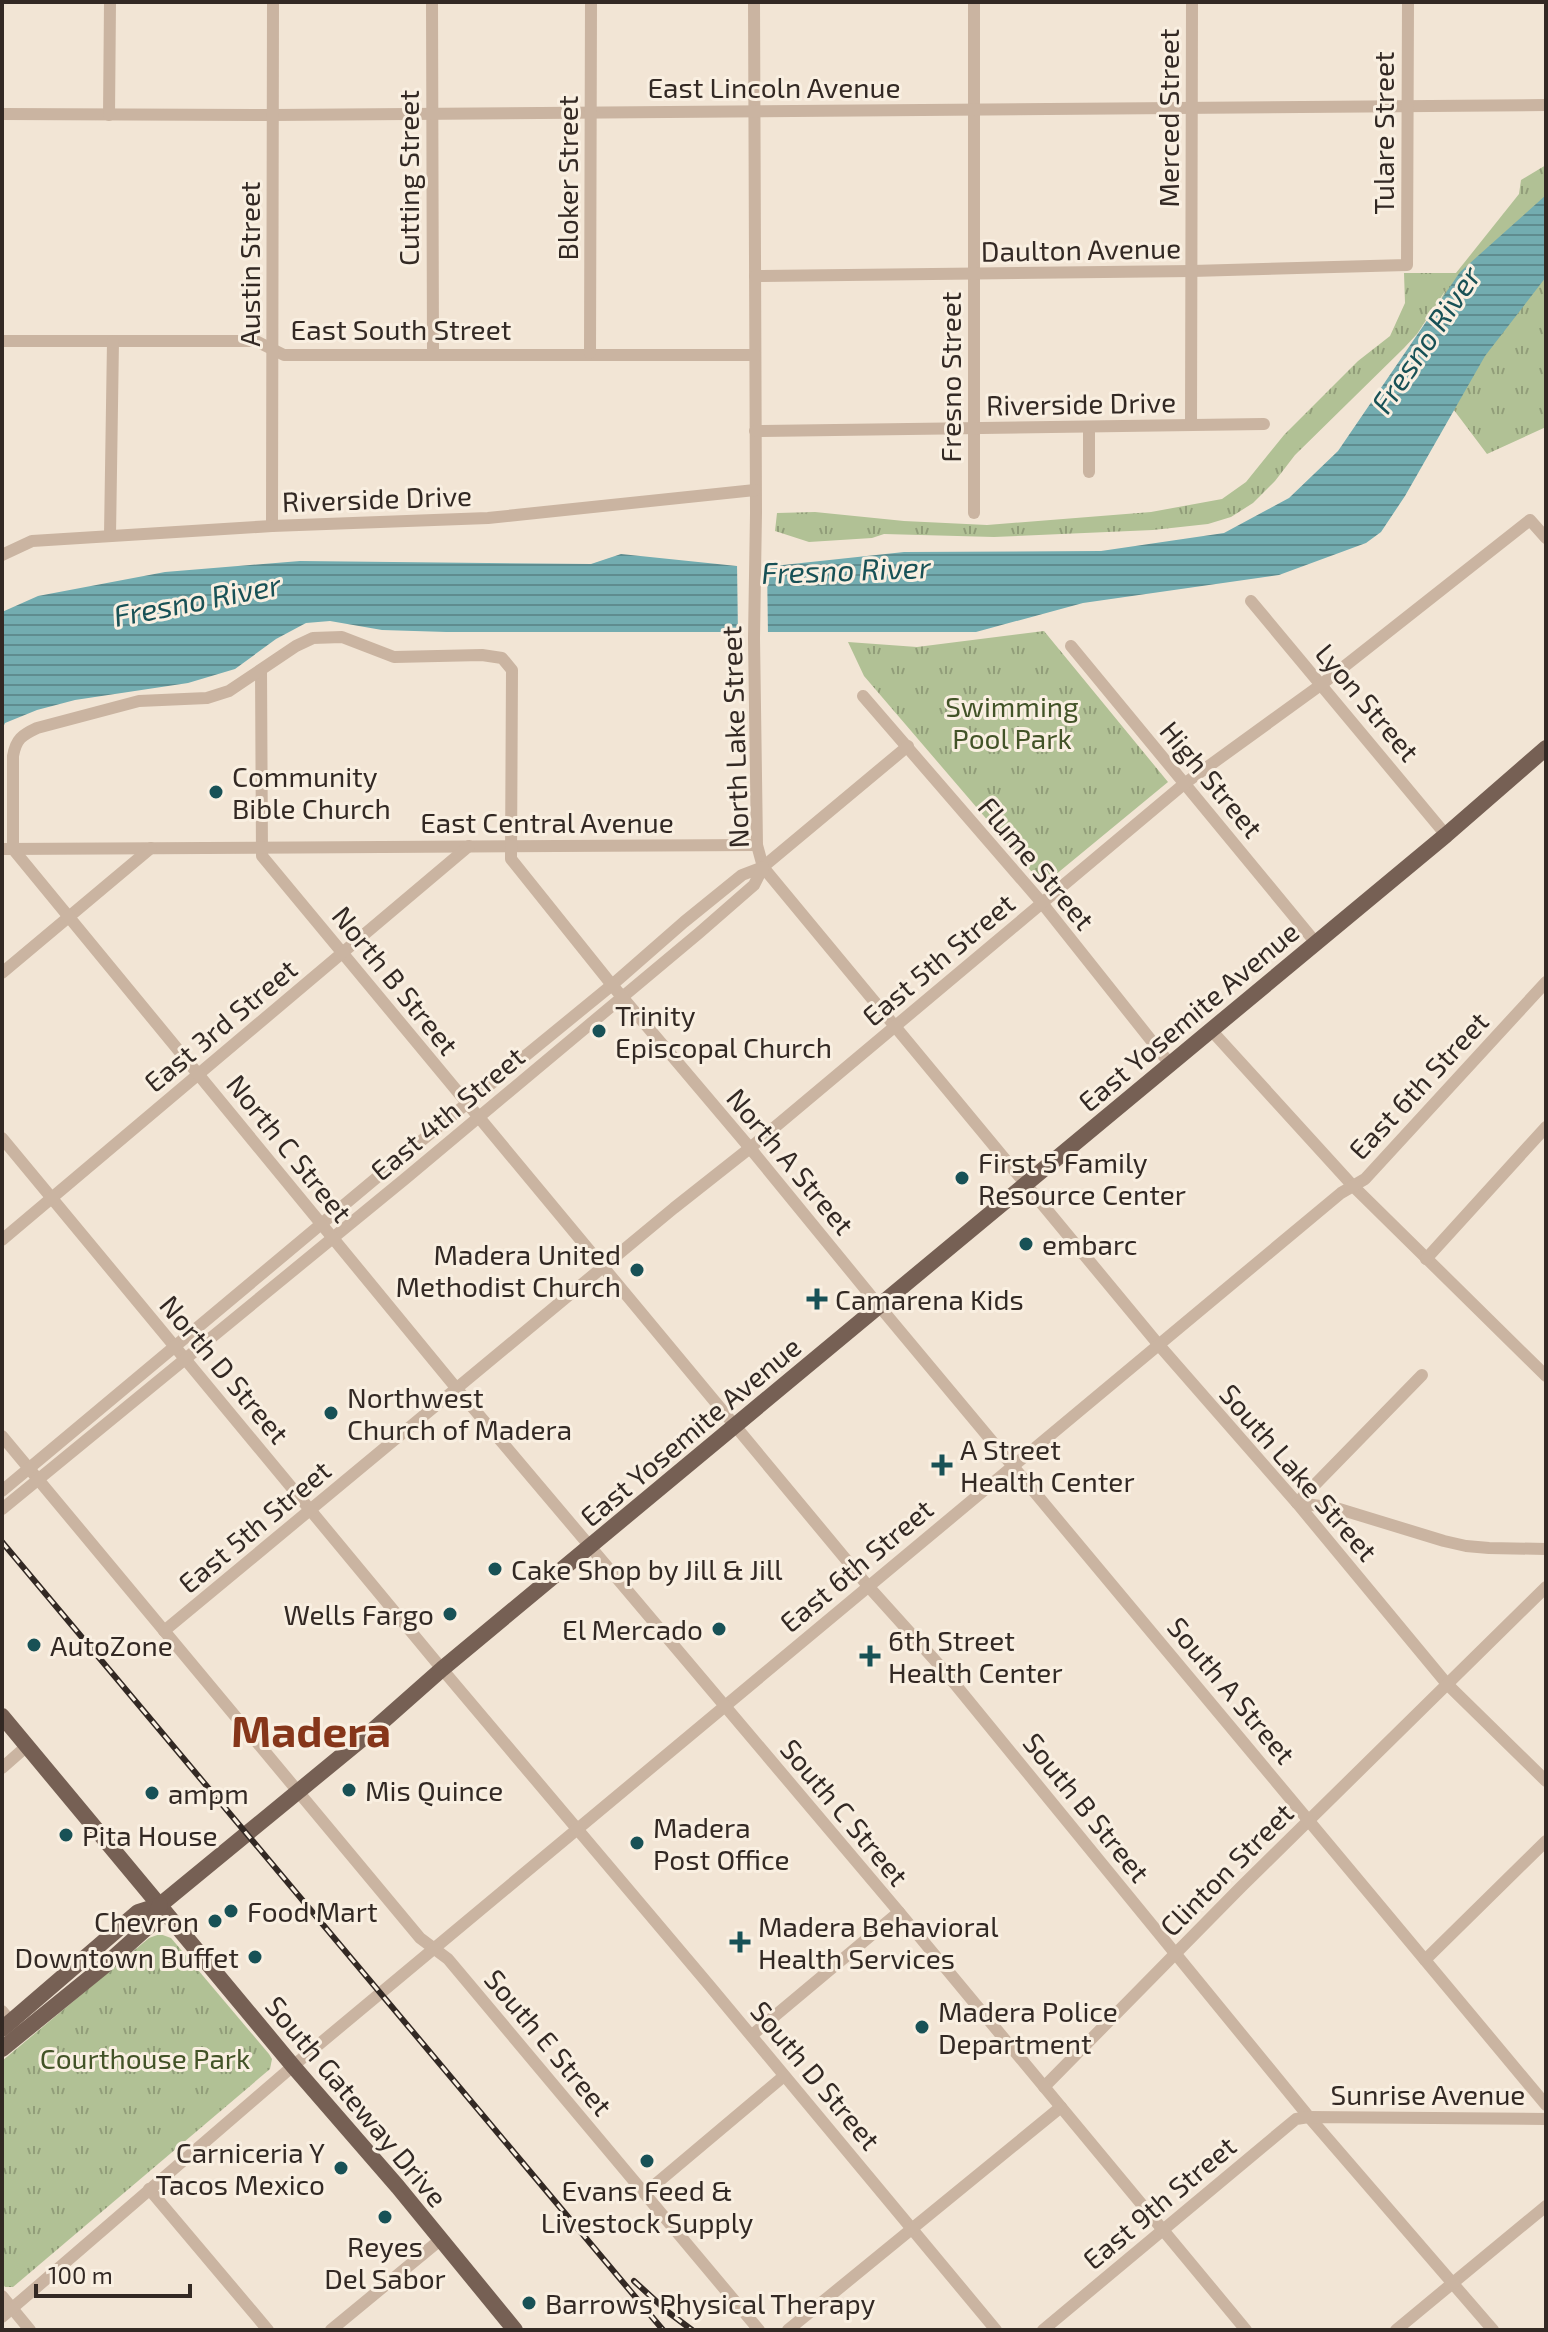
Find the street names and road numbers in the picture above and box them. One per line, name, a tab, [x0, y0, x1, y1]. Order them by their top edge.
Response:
street label: Merced Street	[1151, 28, 1185, 208]
street label: Tulare Street	[1366, 51, 1400, 215]
street label: East Lincoln Avenue	[647, 70, 901, 104]
street label: Cutting Street	[391, 90, 425, 266]
street label: Bloker Street	[550, 95, 584, 261]
street label: Austin Street	[232, 181, 266, 347]
street label: Daulton Avenue	[981, 230, 1181, 268]
street label: Fresno Street	[933, 292, 967, 462]
street label: East South Street	[291, 312, 511, 346]
street label: Riverside Drive	[986, 384, 1176, 422]
street label: Riverside Drive	[281, 478, 473, 518]
street label: North Lake Street	[713, 625, 755, 849]
street label: Lyon Street	[1309, 636, 1427, 768]
street label: High Street	[1153, 714, 1271, 844]
street label: Flume Street	[972, 790, 1102, 936]
street label: East Central Avenue	[420, 805, 674, 839]
street label: East 5th Street	[855, 885, 1021, 1033]
street label: North B Street	[326, 899, 466, 1061]
street label: East Yosemite Avenue	[1071, 914, 1305, 1118]
street label: East 3rd Street	[137, 951, 303, 1099]
street label: East 6th Street	[1341, 1004, 1495, 1166]
street label: East 4th Street	[363, 1039, 531, 1187]
street label: North C Street	[220, 1067, 360, 1229]
street label: North A Street	[720, 1081, 862, 1241]
street label: North D Street	[153, 1288, 297, 1450]
street label: East Yosemite Avenue	[573, 1329, 807, 1533]
street label: South Lake Street	[1213, 1377, 1385, 1567]
street label: East 5th Street	[171, 1452, 337, 1600]
street label: East 6th Street	[773, 1491, 939, 1639]
street label: South A Street	[1161, 1610, 1303, 1770]
street label: South B Street	[1016, 1726, 1158, 1888]
street label: South C Street	[774, 1732, 916, 1892]
street label: Clinton Street	[1152, 1795, 1300, 1943]
street label: South E Street	[478, 1962, 620, 2122]
street label: South Gateway Drive	[259, 1989, 455, 2213]
street label: South D Street	[744, 1994, 888, 2156]
street label: Sunrise Avenue	[1331, 2077, 1525, 2111]
street label: East 9th Street	[1076, 2128, 1242, 2276]

